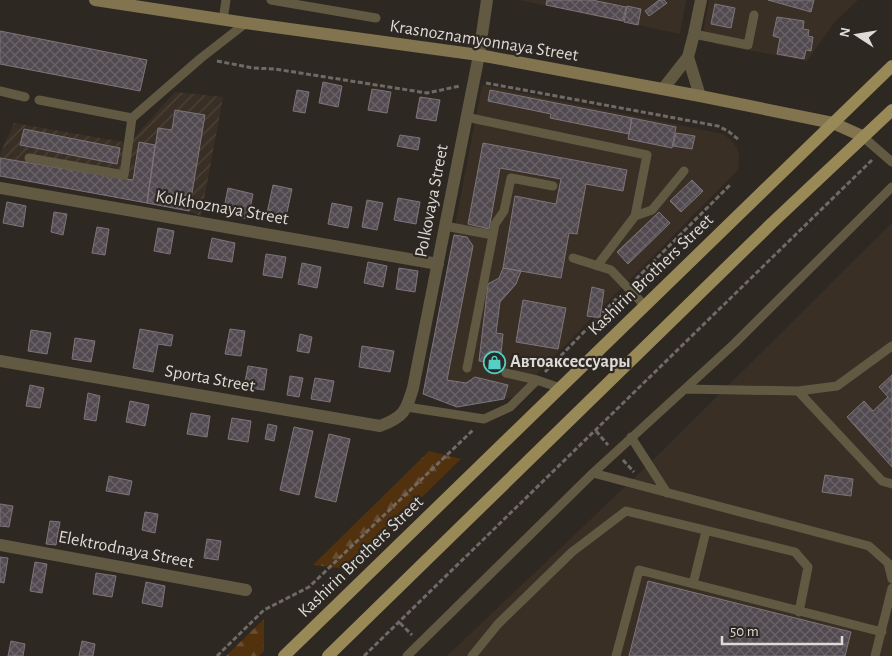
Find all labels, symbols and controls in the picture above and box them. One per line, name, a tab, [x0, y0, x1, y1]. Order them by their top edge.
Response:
north arrow	[832, 10, 882, 60]
street label: Krasnoznamyonnaya Street	[388, 17, 580, 65]
text: N	[837, 26, 853, 39]
street label: Polkovaya Street	[412, 143, 452, 259]
street label: Kolkhoznaya Street	[154, 187, 290, 229]
street label: Kashirin Brothers Street	[585, 211, 717, 339]
shop icon: Автоаксессуары	[482, 350, 506, 374]
place label: Автоаксессуары	[510, 353, 631, 371]
street label: Sporta Street	[163, 362, 257, 396]
street label: Kashirin Brothers Street	[295, 493, 427, 621]
street label: Elektrodnaya Street	[57, 528, 196, 572]
scale bar	[722, 614, 842, 646]
text: 50 m	[730, 624, 759, 639]

